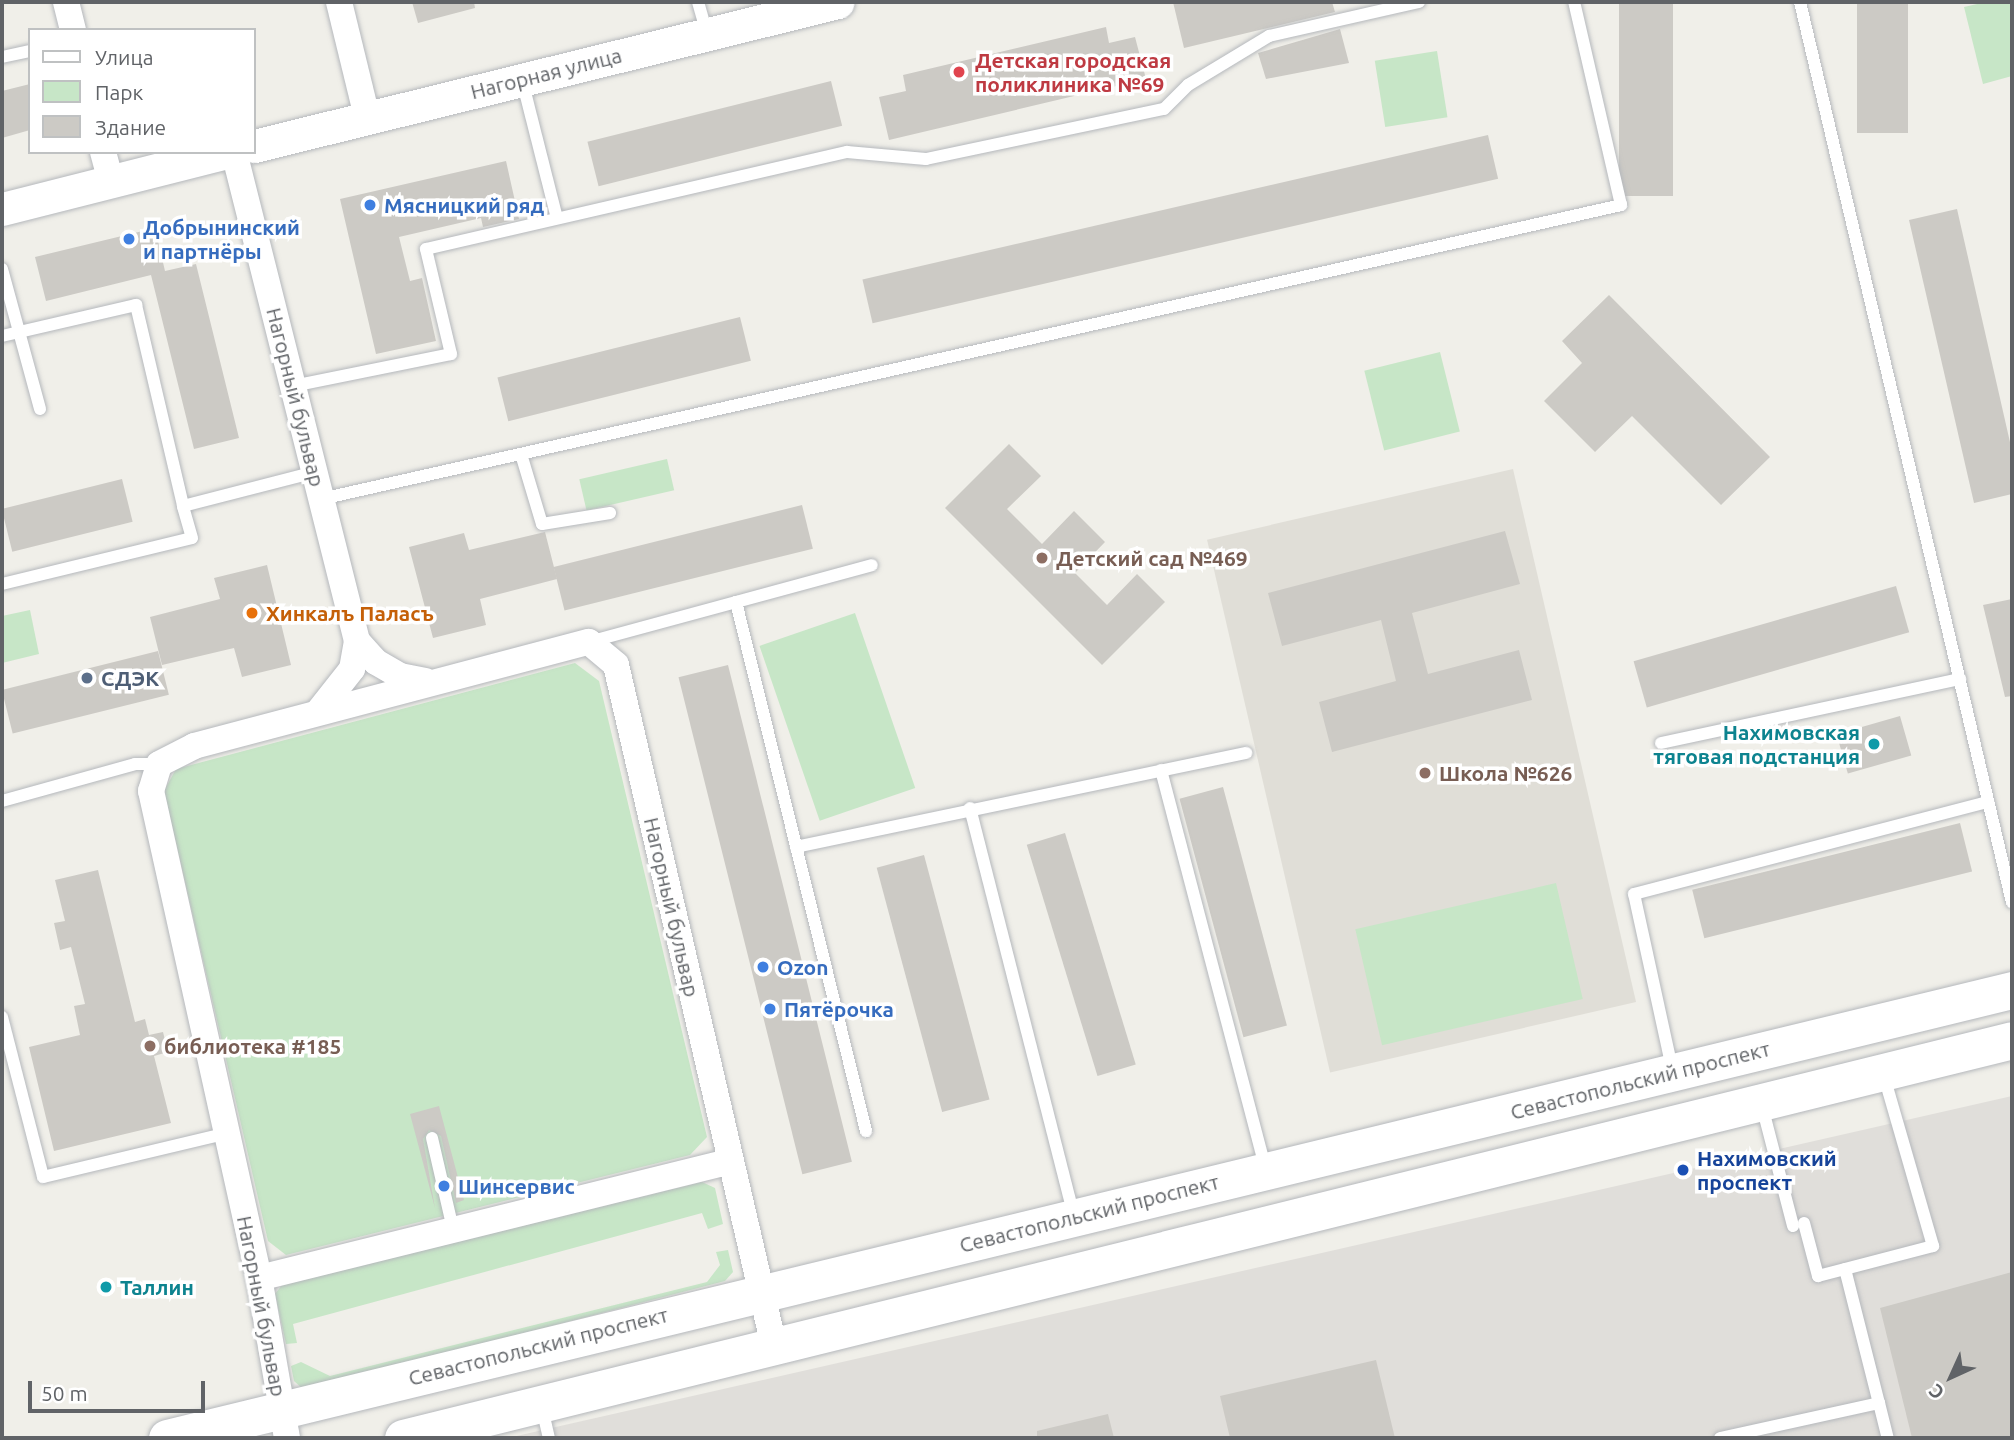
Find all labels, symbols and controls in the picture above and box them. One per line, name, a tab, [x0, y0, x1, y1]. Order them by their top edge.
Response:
legend	[28, 28, 256, 154]
street label: Нагорная улица	[468, 42, 624, 104]
text: Улица	[95, 45, 153, 69]
place label: Детская городская поликлиника №69	[975, 47, 1171, 97]
marker: Детская городская поликлиника №69	[949, 62, 969, 82]
text: Парк	[95, 80, 143, 104]
text: Здание	[95, 115, 166, 139]
place label: Мясницкий ряд	[384, 192, 544, 218]
marker: Мясницкий ряд	[362, 197, 378, 213]
place label: Добрынинский и партнёры	[143, 214, 300, 264]
marker: Добрынинский и партнёры	[121, 231, 137, 247]
street label: Нагорный бульвар	[262, 305, 330, 489]
place label: Детский сад №469	[1056, 545, 1248, 571]
marker: Детский сад №469	[1034, 550, 1050, 566]
place label: Хинкалъ Паласъ	[266, 600, 434, 626]
marker: Хинкалъ Паласъ	[244, 605, 260, 621]
place label: СДЭК	[101, 665, 159, 691]
marker: СДЭК	[79, 670, 95, 686]
place label: Нахимовская тяговая подстанция	[1653, 719, 1860, 769]
marker: Нахимовская тяговая подстанция	[1866, 736, 1882, 752]
place label: Школа №626	[1439, 760, 1572, 786]
marker: Школа №626	[1417, 765, 1433, 781]
street label: Нагорный бульвар	[639, 815, 705, 999]
place label: Ozon	[777, 954, 828, 980]
marker: Ozon	[755, 959, 771, 975]
place label: Пятёрочка	[784, 996, 894, 1022]
marker: Пятёрочка	[762, 1001, 778, 1017]
place label: библиотека #185	[164, 1033, 341, 1059]
street label: Севастопольский проспект	[1508, 1036, 1772, 1124]
marker: библиотека #185	[142, 1038, 158, 1054]
place label: Нахимовский проспект	[1697, 1145, 1837, 1195]
marker: Нахимовский проспект	[1675, 1162, 1691, 1178]
street label: Севастопольский проспект	[957, 1169, 1221, 1257]
place label: Шинсервис	[458, 1173, 575, 1199]
marker: Шинсервис	[436, 1178, 452, 1194]
street label: Нагорный бульвар	[232, 1214, 292, 1398]
place label: Таллин	[120, 1274, 194, 1300]
marker: Таллин	[98, 1279, 114, 1295]
street label: Севастопольский проспект	[406, 1302, 670, 1390]
north arrow	[1916, 1342, 1986, 1412]
scale bar	[32, 1366, 208, 1410]
text: С	[1924, 1380, 1948, 1404]
text: 50 m	[41, 1381, 88, 1405]

